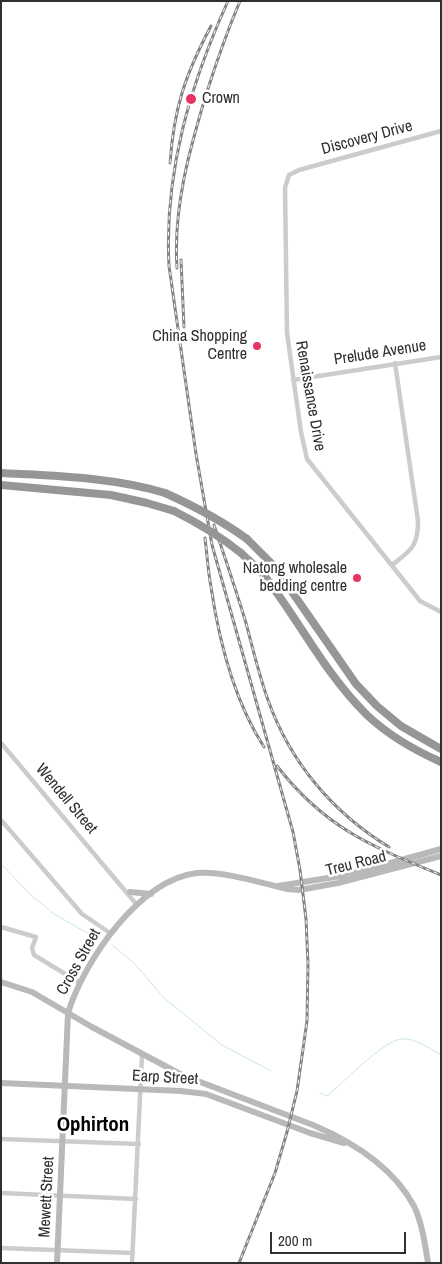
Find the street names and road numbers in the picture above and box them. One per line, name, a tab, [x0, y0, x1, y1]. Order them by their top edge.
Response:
street label: Discovery Drive	[319, 117, 415, 159]
street label: Prelude Avenue	[333, 336, 427, 370]
street label: Renaissance Drive	[291, 339, 329, 453]
street label: Wendell Street	[31, 760, 101, 838]
street label: Treu Road	[324, 847, 388, 881]
street label: Cross Street	[53, 925, 105, 999]
street label: Earp Street	[131, 1067, 199, 1089]
street label: Mewett Street	[35, 1156, 59, 1238]

